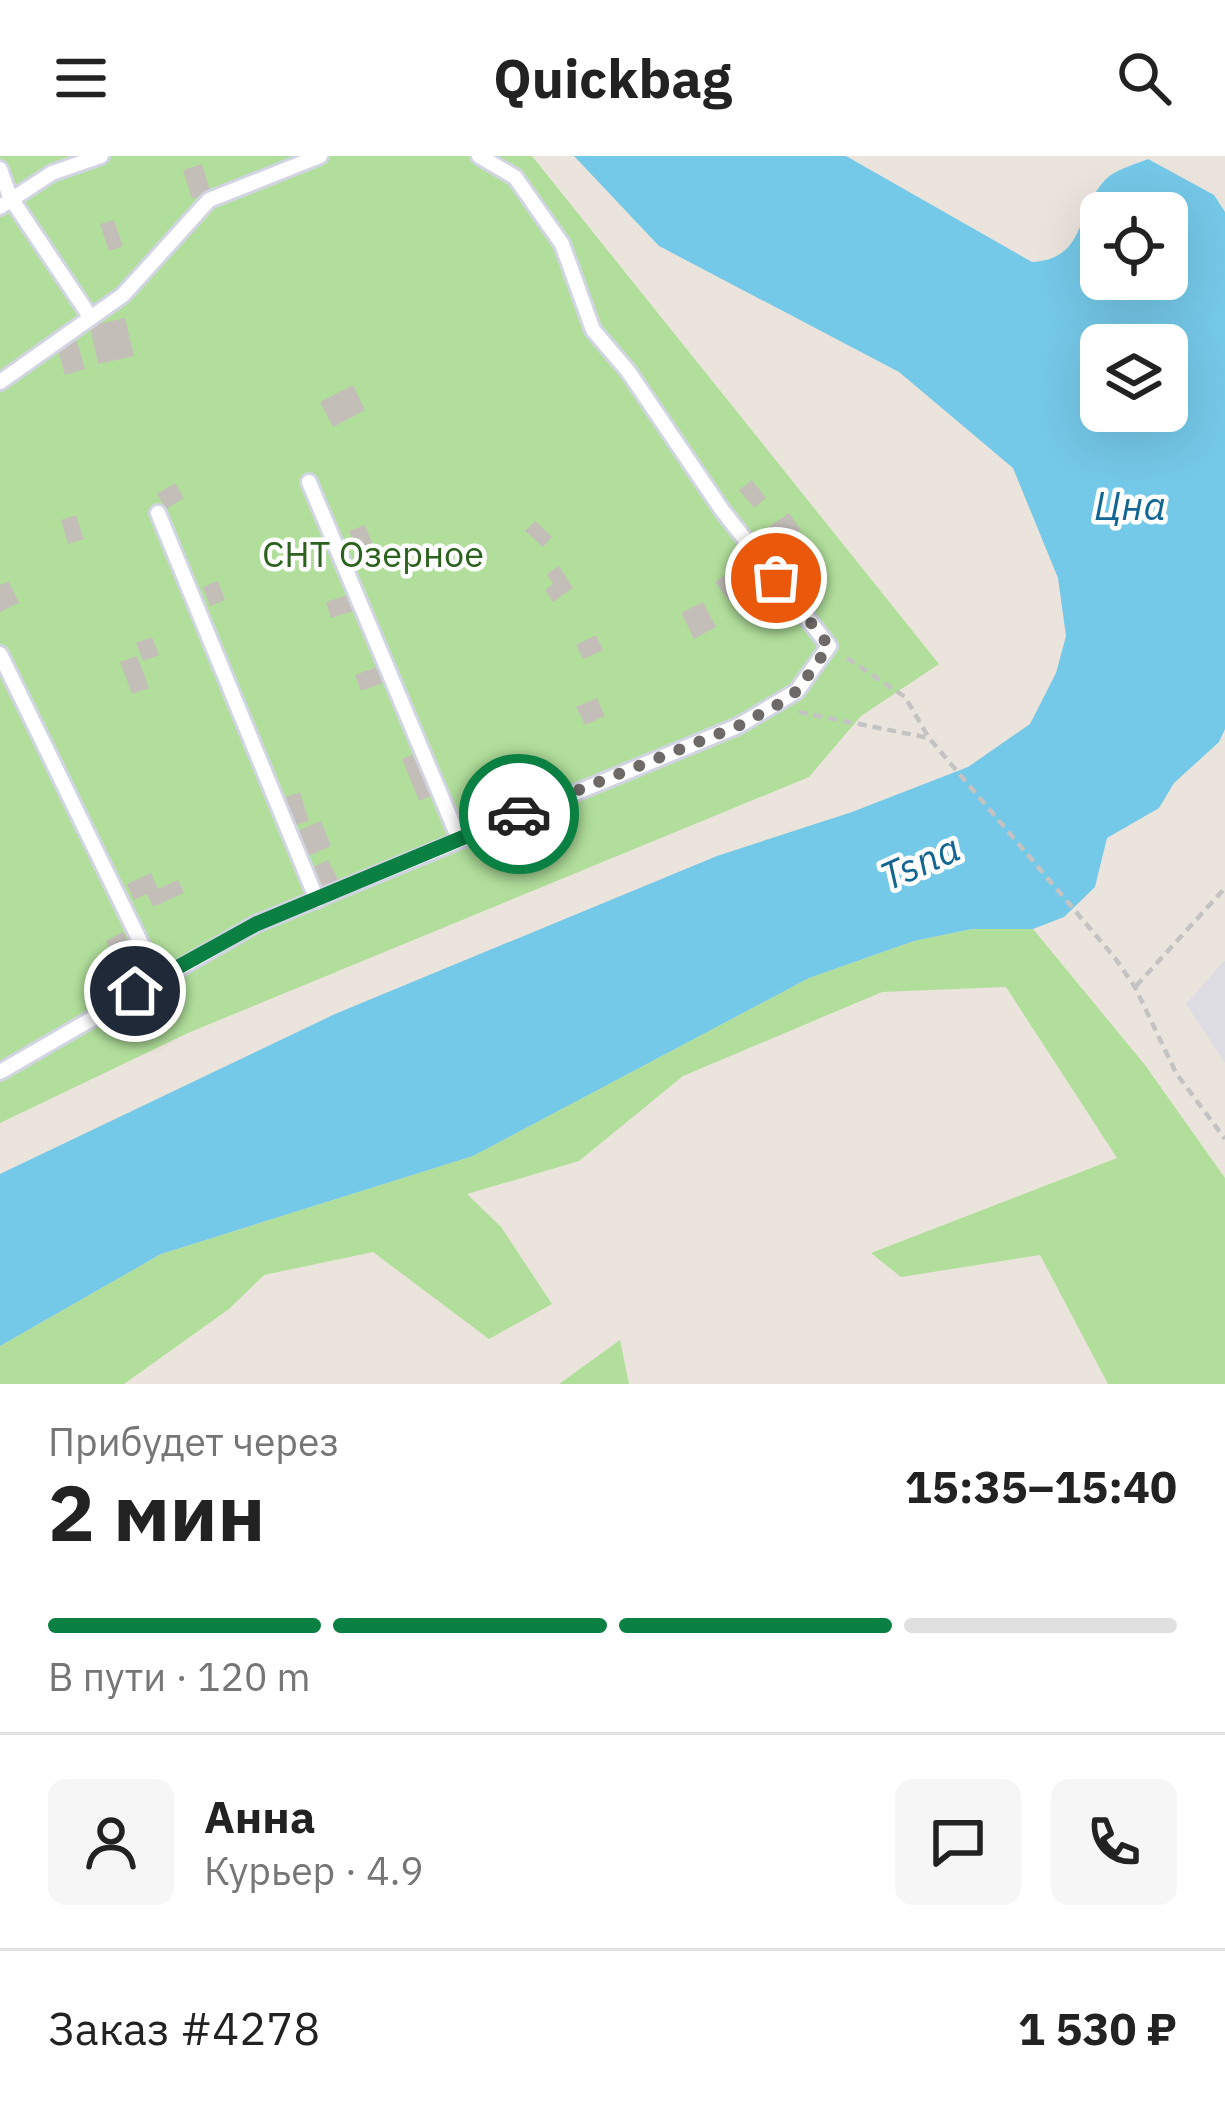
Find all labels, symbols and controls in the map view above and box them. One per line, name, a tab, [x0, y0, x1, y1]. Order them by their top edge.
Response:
text: Quickbag	[493, 43, 732, 113]
icon: menu	[48, 45, 114, 111]
icon: search	[1111, 45, 1177, 111]
map controls	[1080, 192, 1188, 432]
button: locate	[1080, 192, 1188, 300]
button: layers	[1080, 324, 1188, 432]
water label: Цна	[1094, 480, 1166, 531]
pin	[725, 527, 827, 629]
park label: СНТ Озерное	[262, 530, 484, 577]
icon: bag	[743, 545, 809, 611]
courier	[459, 754, 579, 874]
icon: car	[486, 781, 552, 847]
water label: Tsna	[872, 822, 968, 902]
pin	[84, 940, 186, 1042]
icon: home	[102, 958, 168, 1024]
text: Прибудет через	[48, 1416, 339, 1467]
text: 15:35–15:40	[905, 1457, 1177, 1515]
text: 2 мин	[48, 1461, 265, 1562]
text: В пути · 120 m	[48, 1651, 311, 1702]
button: person	[48, 1779, 174, 1905]
button: chat	[895, 1779, 1021, 1905]
button: phone	[1051, 1779, 1177, 1905]
text: Анна	[204, 1787, 316, 1845]
text: Курьер · 4.9	[204, 1845, 424, 1896]
text: Заказ #4278	[48, 1999, 320, 2057]
text: 1 530 ₽	[1018, 1999, 1177, 2057]

